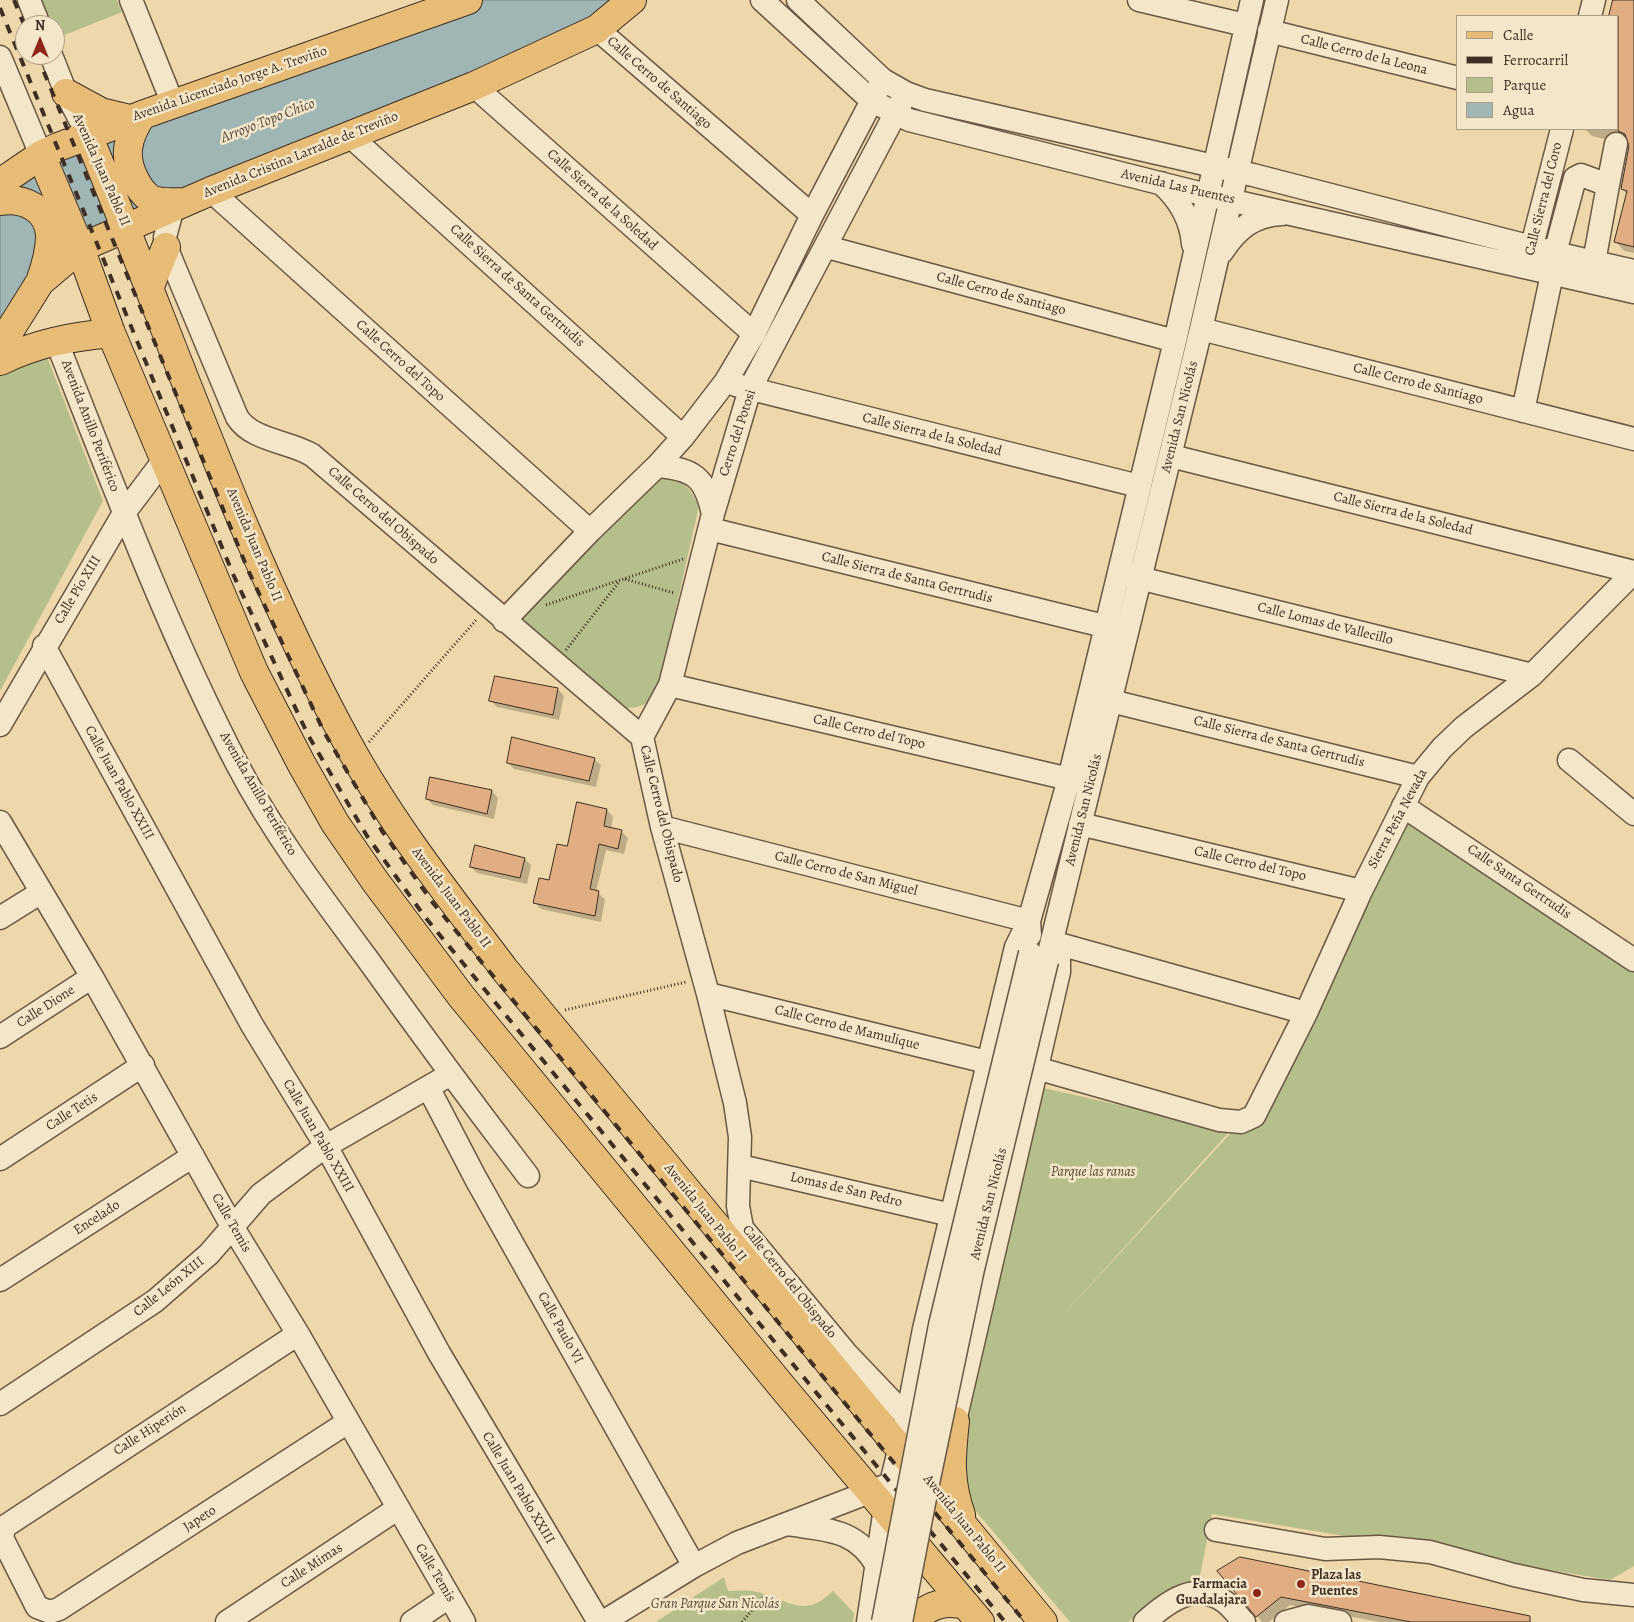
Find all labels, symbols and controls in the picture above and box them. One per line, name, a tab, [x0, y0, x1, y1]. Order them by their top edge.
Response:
north arrow	[15, 15, 65, 65]
legend	[1456, 15, 1619, 130]
text: N	[35, 16, 45, 35]
text: Calle	[1503, 25, 1533, 45]
street label: Calle Cerro de la Leona	[1299, 31, 1429, 79]
street label: Calle Cerro de Santiago	[603, 33, 715, 133]
street label: Avenida Licenciado Jorge A. Treviño	[131, 43, 329, 125]
text: Ferrocarril	[1503, 50, 1568, 70]
text: Parque	[1503, 75, 1546, 95]
water label: Arroyo Topo Chico	[219, 95, 317, 147]
text: Agua	[1503, 100, 1534, 120]
street label: Avenida Cristina Larralde de Treviño	[201, 108, 401, 202]
street label: Avenida Juan Pablo II	[69, 111, 133, 229]
street label: Calle Sierra del Coro	[1522, 141, 1566, 257]
street label: Calle Sierra de la Soledad	[543, 146, 661, 254]
street label: Avenida Las Puentes	[1119, 166, 1237, 208]
street label: Calle Sierra de Santa Gertrudis	[446, 221, 588, 351]
street label: Calle Cerro de Santiago	[934, 269, 1068, 319]
street label: Calle Cerro del Topo	[352, 316, 448, 406]
street label: Avenida Anillo Periférico	[57, 358, 123, 494]
street label: Avenida San Nicolás	[1158, 359, 1202, 475]
street label: Calle Cerro de Santiago	[1351, 360, 1485, 408]
street label: Cerro del Potosi	[716, 387, 760, 479]
street label: Calle Sierra de la Soledad	[861, 410, 1003, 460]
street label: Calle Cerro del Obispado	[324, 463, 442, 569]
street label: Avenida Juan Pablo II	[223, 486, 285, 604]
street label: Calle Sierra de la Soledad	[1332, 489, 1474, 539]
street label: Calle Sierra de Santa Gertrudis	[820, 549, 994, 607]
street label: Calle Pío XIII	[51, 553, 105, 627]
street label: Calle Lomas de Vallecillo	[1255, 599, 1395, 649]
street label: Calle Cerro del Topo	[811, 711, 927, 753]
street label: Calle Sierra de Santa Gertrudis	[1192, 713, 1366, 771]
street label: Calle Juan Pablo XXIII	[81, 723, 157, 843]
street label: Avenida Anillo Periférico	[216, 729, 300, 859]
street label: Calle Cerro del Obispado	[636, 744, 686, 884]
street label: Avenida San Nicolás	[1062, 752, 1106, 868]
street label: Sierra Peña Nevada	[1365, 766, 1431, 872]
street label: Calle Santa Gertrudis	[1464, 841, 1574, 923]
street label: Calle Cerro del Topo	[1192, 843, 1308, 885]
street label: Avenida Juan Pablo II	[408, 844, 494, 952]
street label: Calle Cerro de San Miguel	[773, 848, 919, 900]
street label: Calle Dione	[14, 982, 78, 1032]
street label: Calle Cerro de Mamulique	[773, 1002, 921, 1054]
street label: Calle Juan Pablo XXIII	[279, 1077, 357, 1195]
street label: Calle Tetis	[43, 1089, 101, 1135]
street label: Avenida San Nicolás	[967, 1146, 1011, 1262]
street label: Avenida Juan Pablo II	[660, 1160, 750, 1266]
park label: Parque las ranas	[1051, 1165, 1135, 1181]
street label: Lomas de San Pedro	[788, 1169, 904, 1211]
street label: Calle Temis	[207, 1190, 255, 1256]
street label: Encelado	[71, 1197, 123, 1239]
street label: Calle Cerro del Obispado	[738, 1222, 840, 1342]
street label: Calle León XIII	[130, 1253, 208, 1321]
street label: Calle Paulo VI	[533, 1289, 587, 1367]
street label: Calle Hiperión	[111, 1400, 189, 1460]
street label: Calle Juan Pablo XXIII	[478, 1429, 558, 1547]
street label: Avenida Juan Pablo II	[919, 1471, 1009, 1577]
street label: Japeto	[180, 1502, 220, 1536]
street label: Calle Mimas	[278, 1540, 346, 1592]
street label: Calle Temis	[411, 1541, 459, 1605]
place label: Plaza las Puentes	[1311, 1568, 1361, 1600]
place label: Farmacia Guadalajara	[1176, 1577, 1247, 1610]
marker: Plaza las Puentes	[1295, 1578, 1307, 1590]
marker: Farmacia Guadalajara	[1251, 1587, 1263, 1599]
park label: Gran Parque San Nicolás	[651, 1597, 779, 1613]

